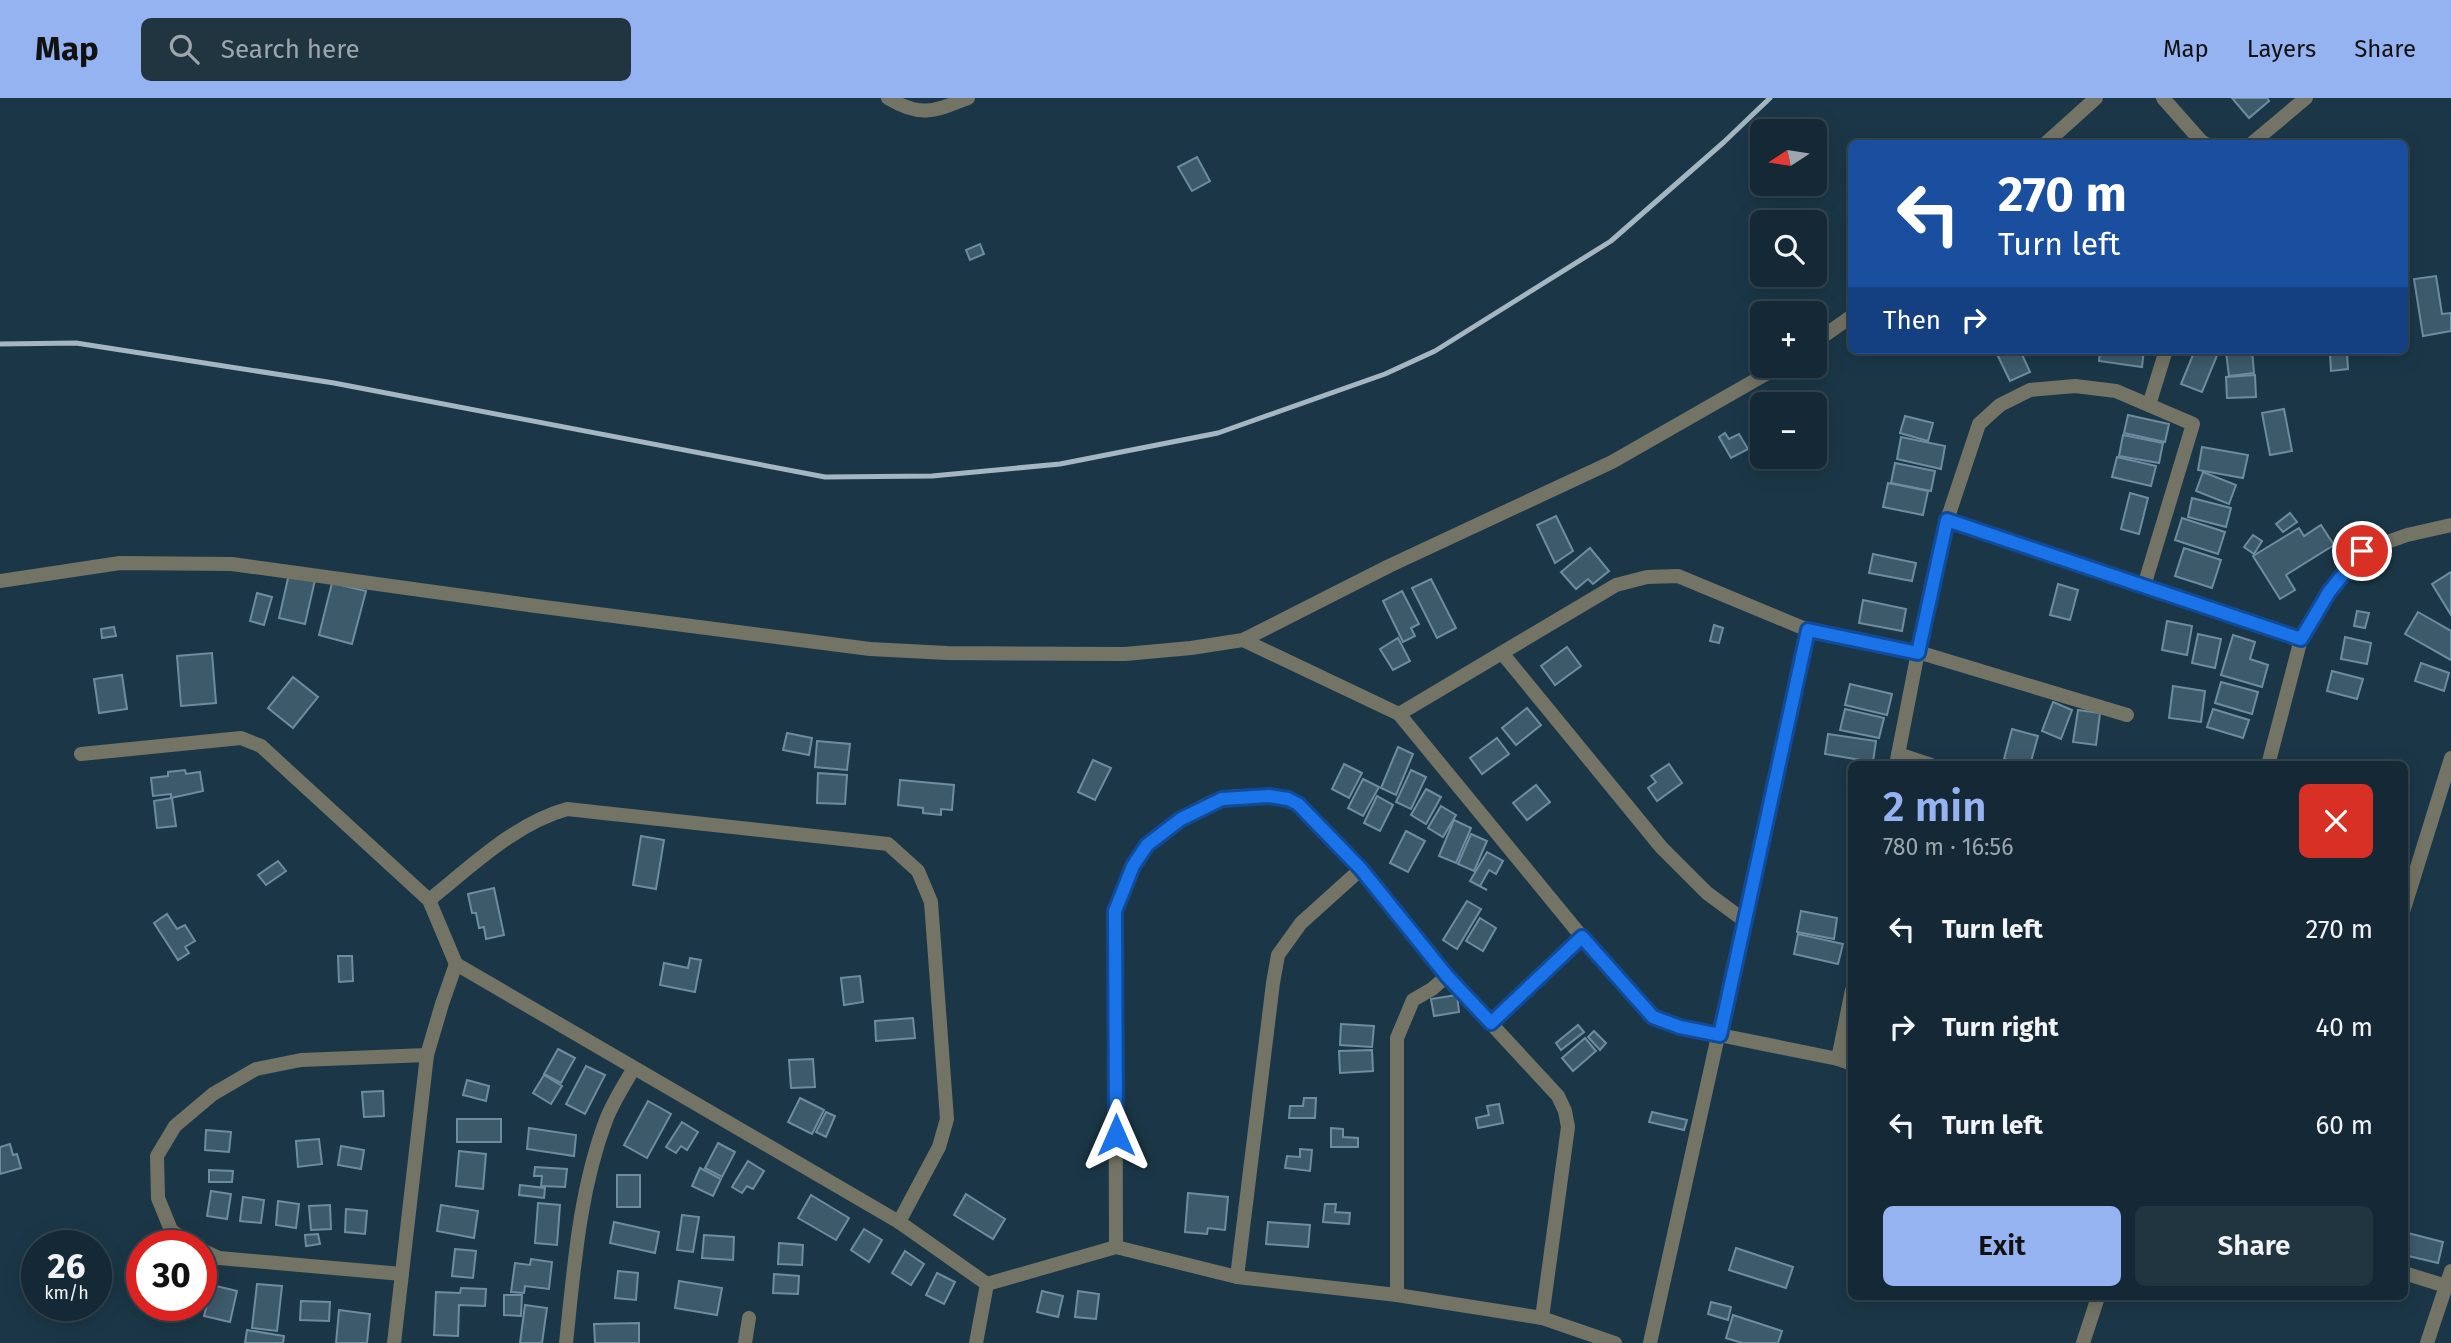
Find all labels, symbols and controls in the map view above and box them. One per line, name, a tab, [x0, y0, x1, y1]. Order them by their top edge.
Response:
search box	[141, 18, 631, 81]
text: Map	[35, 29, 99, 69]
icon: search	[165, 30, 203, 68]
text: Search here	[221, 34, 360, 65]
text: Map	[2163, 35, 2209, 63]
text: Layers	[2247, 35, 2316, 63]
text: Share	[2354, 35, 2416, 63]
north arrow	[1750, 119, 1827, 196]
map controls	[1750, 119, 1827, 469]
text: 270 m	[1998, 165, 2127, 224]
icon: left	[1883, 168, 1974, 259]
button: search	[1750, 210, 1827, 287]
text: Turn left	[1998, 225, 2120, 263]
button: +	[1750, 301, 1827, 378]
icon: right	[1955, 301, 1993, 339]
text: Then	[1883, 305, 1941, 336]
button: −	[1750, 392, 1827, 469]
pin	[2332, 521, 2392, 581]
icon: arrive	[2343, 532, 2381, 570]
text: 2 min	[1883, 782, 1987, 832]
button: close	[2299, 784, 2373, 858]
text: 780 m · 16:56	[1883, 833, 2013, 861]
icon: left	[1883, 910, 1921, 948]
text: Turn left	[1942, 914, 2043, 945]
text: 270 m	[2305, 914, 2373, 945]
icon: right	[1883, 1008, 1921, 1046]
text: Turn right	[1942, 1012, 2059, 1043]
text: 40 m	[2315, 1012, 2373, 1043]
position arrow	[1079, 1098, 1153, 1172]
icon: left	[1883, 1106, 1921, 1144]
text: Turn left	[1942, 1110, 2043, 1141]
text: 60 m	[2315, 1110, 2373, 1141]
button: Exit	[1883, 1206, 2121, 1286]
button: Share	[2135, 1206, 2373, 1286]
speed limit sign: 30	[126, 1230, 217, 1321]
text: 26	[48, 1245, 85, 1287]
text: km/h	[44, 1282, 89, 1304]

